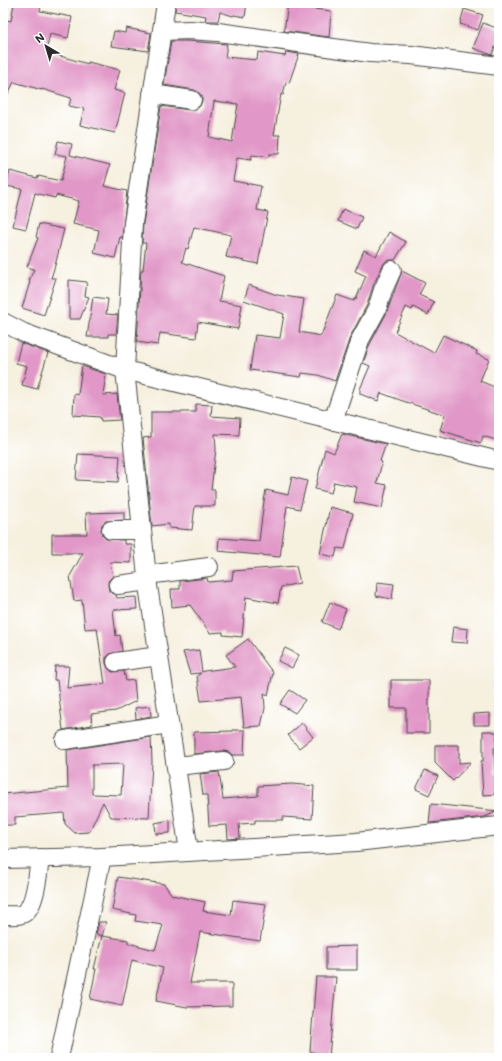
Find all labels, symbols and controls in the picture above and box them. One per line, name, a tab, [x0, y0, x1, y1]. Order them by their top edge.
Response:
north arrow	[26, 26, 66, 66]
text: N	[32, 29, 47, 46]

